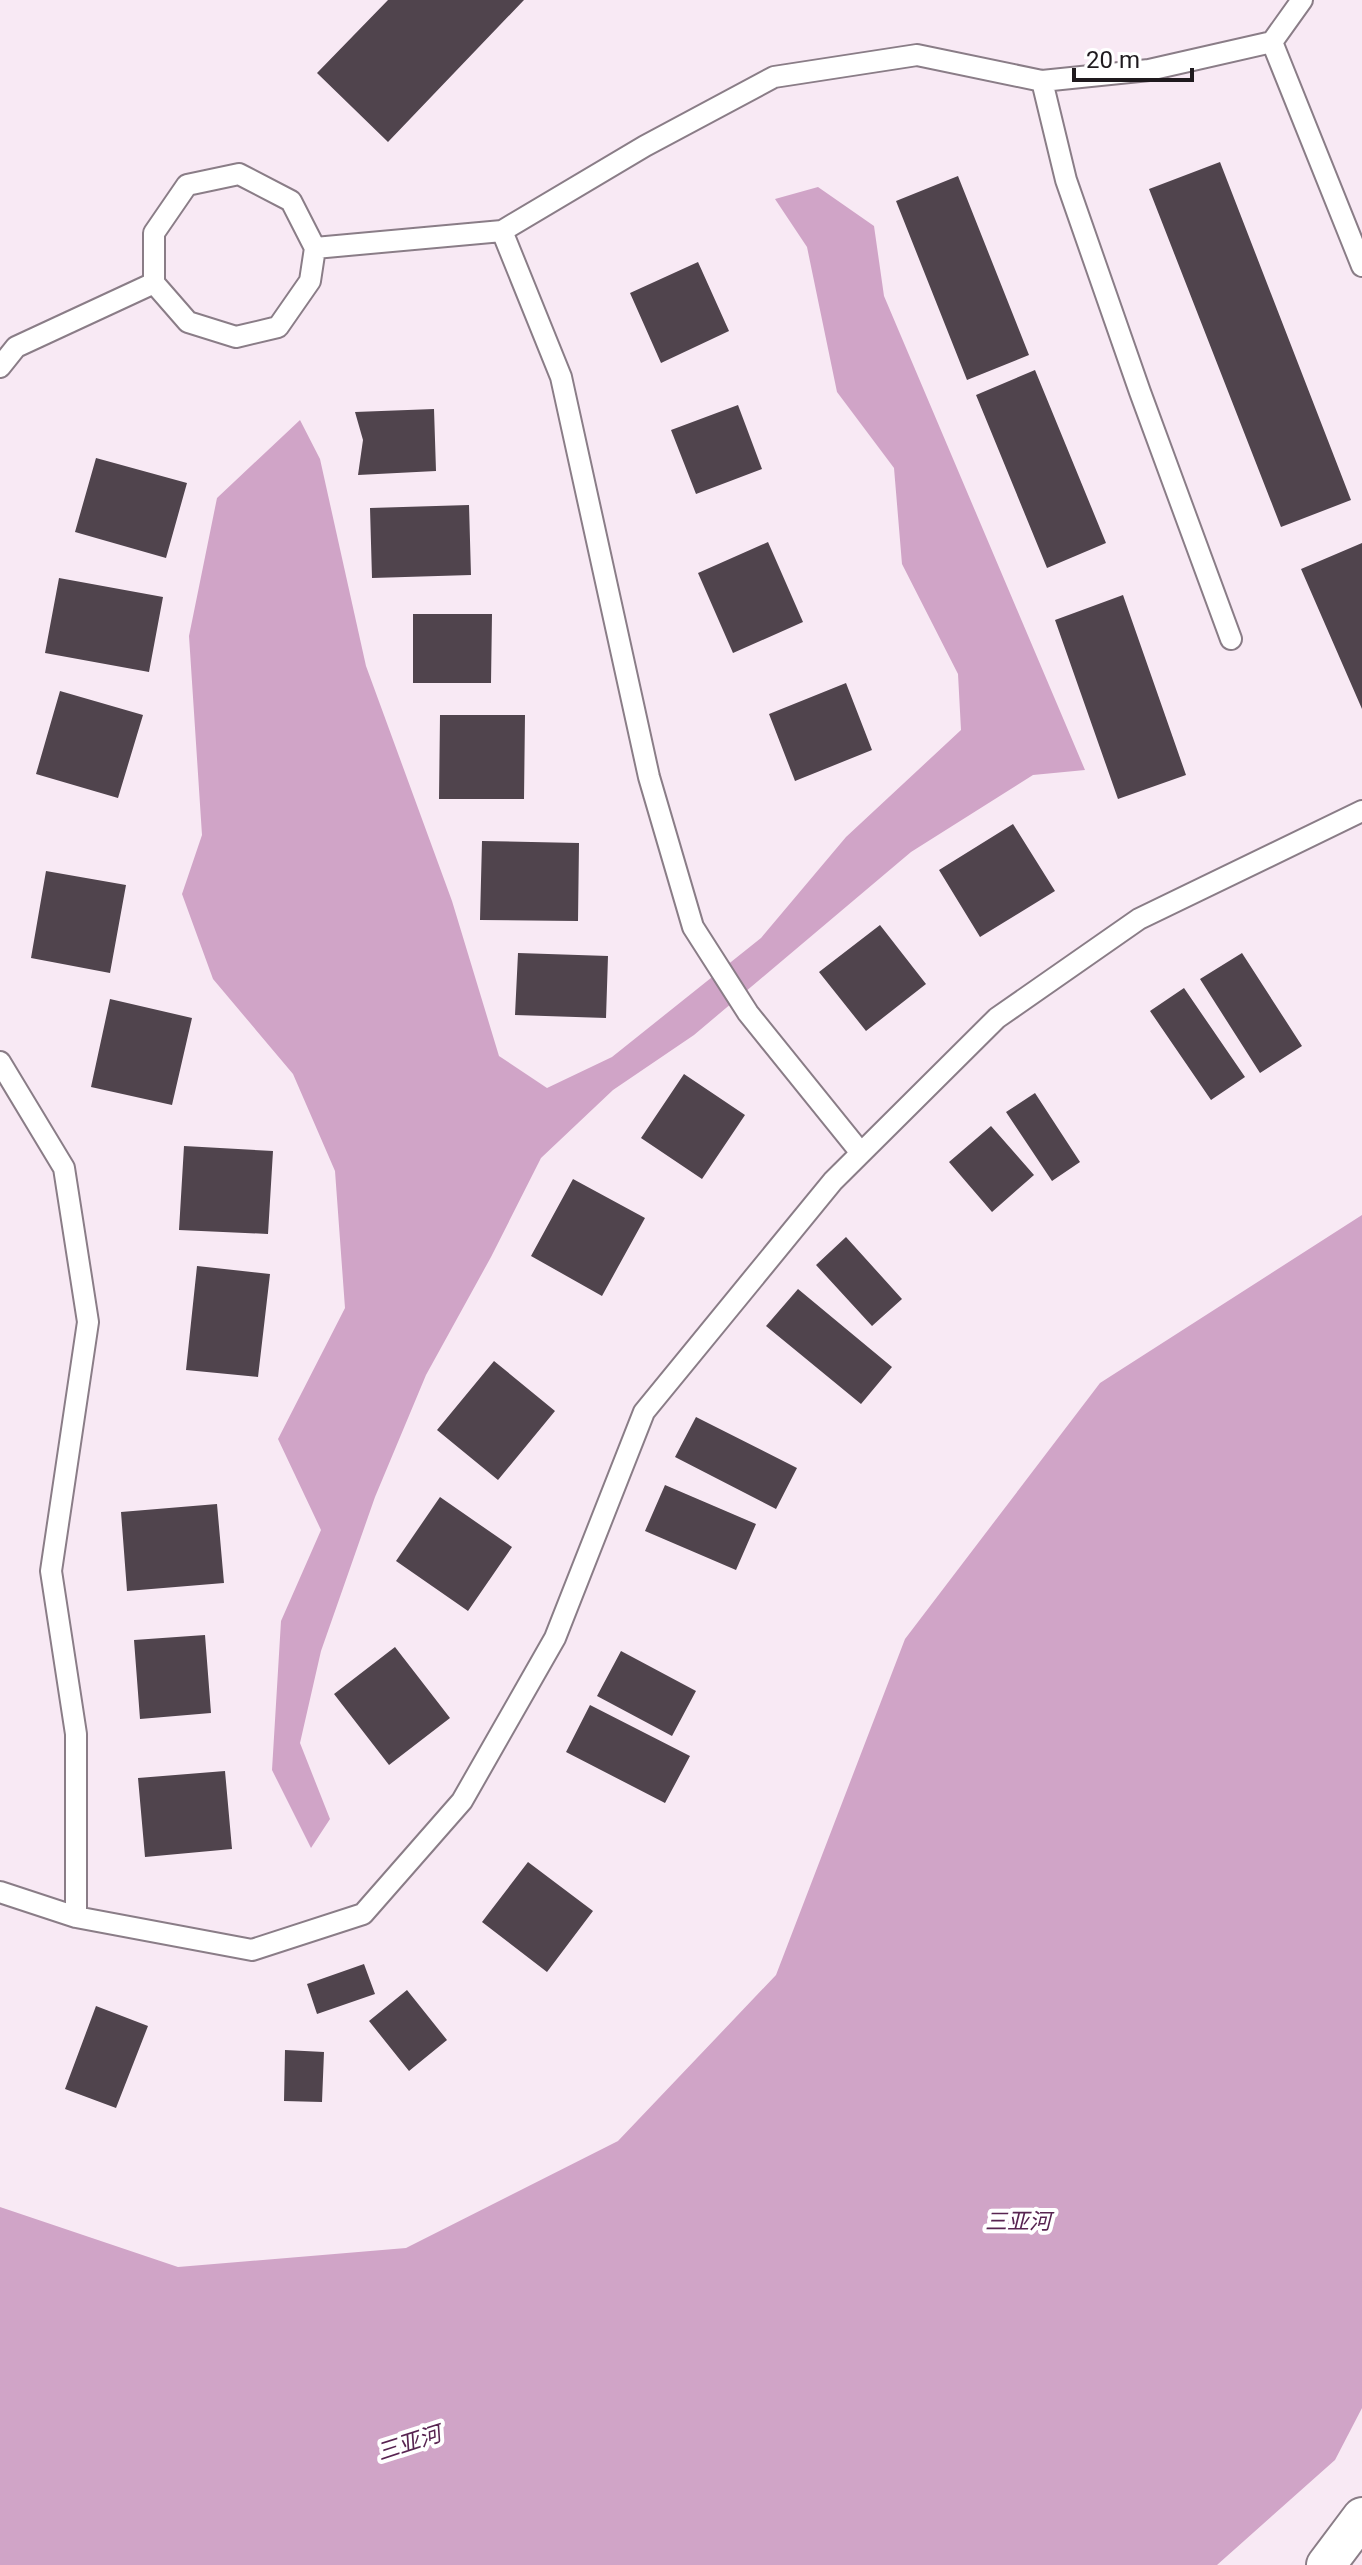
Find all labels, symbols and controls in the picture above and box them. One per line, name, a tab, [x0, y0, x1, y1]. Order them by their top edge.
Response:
scale bar	[1074, 32, 1192, 82]
text: 20 m	[1086, 46, 1140, 74]
water label: 三亚河	[985, 2209, 1055, 2234]
water label: 三亚河	[374, 2420, 448, 2465]

